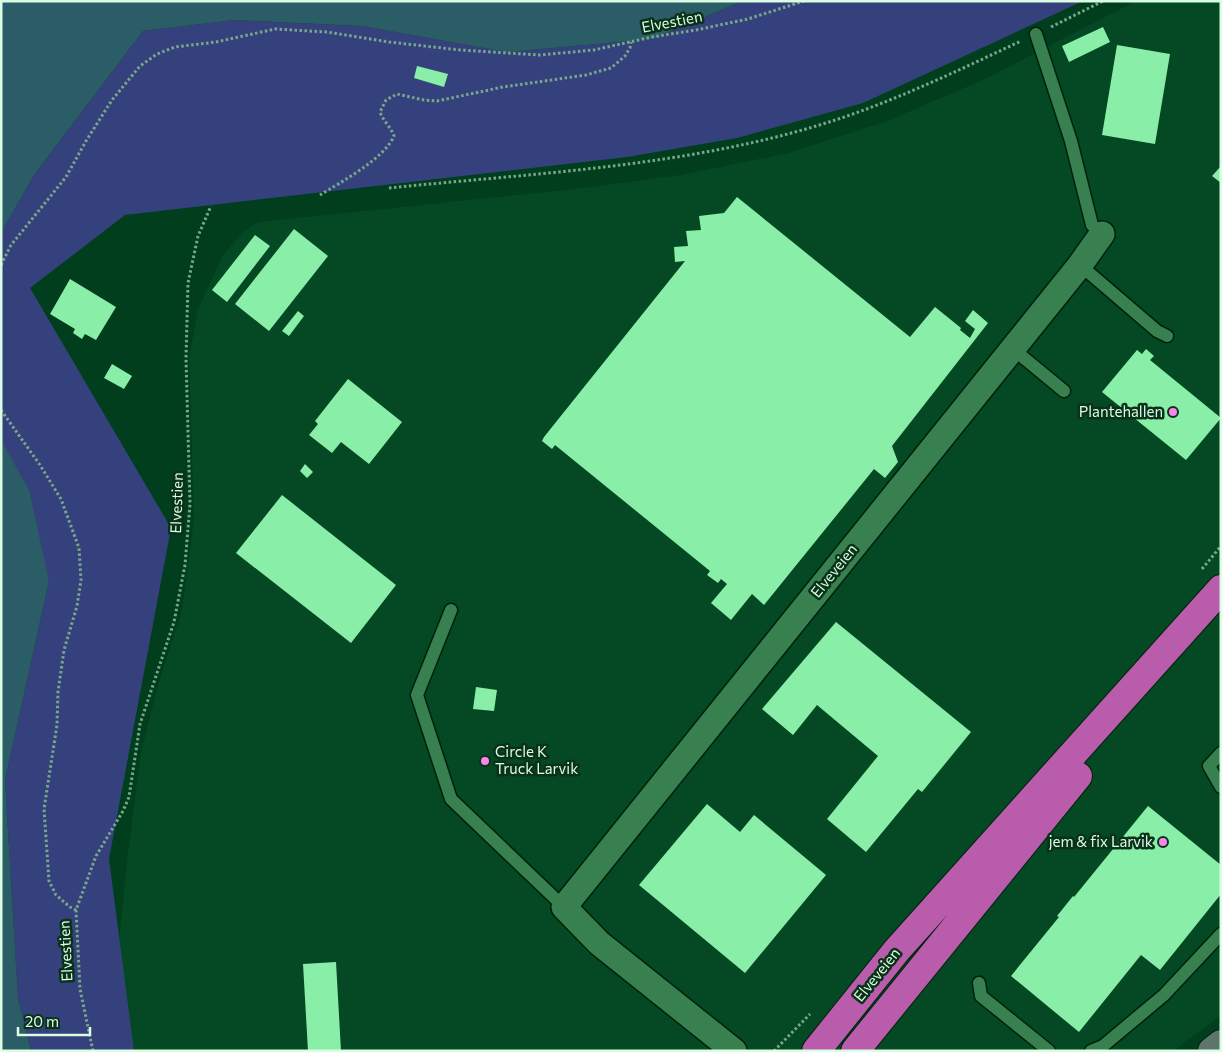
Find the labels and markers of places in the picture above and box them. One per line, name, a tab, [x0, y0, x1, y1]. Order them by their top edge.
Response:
place label: Plantehallen	[1079, 402, 1163, 420]
marker: Plantehallen	[1167, 406, 1179, 418]
place label: Circle K Truck Larvik	[495, 742, 578, 777]
marker: Circle K Truck Larvik	[479, 755, 491, 767]
place label: jem & fix Larvik	[1049, 832, 1153, 850]
marker: jem & fix Larvik	[1157, 836, 1169, 848]

